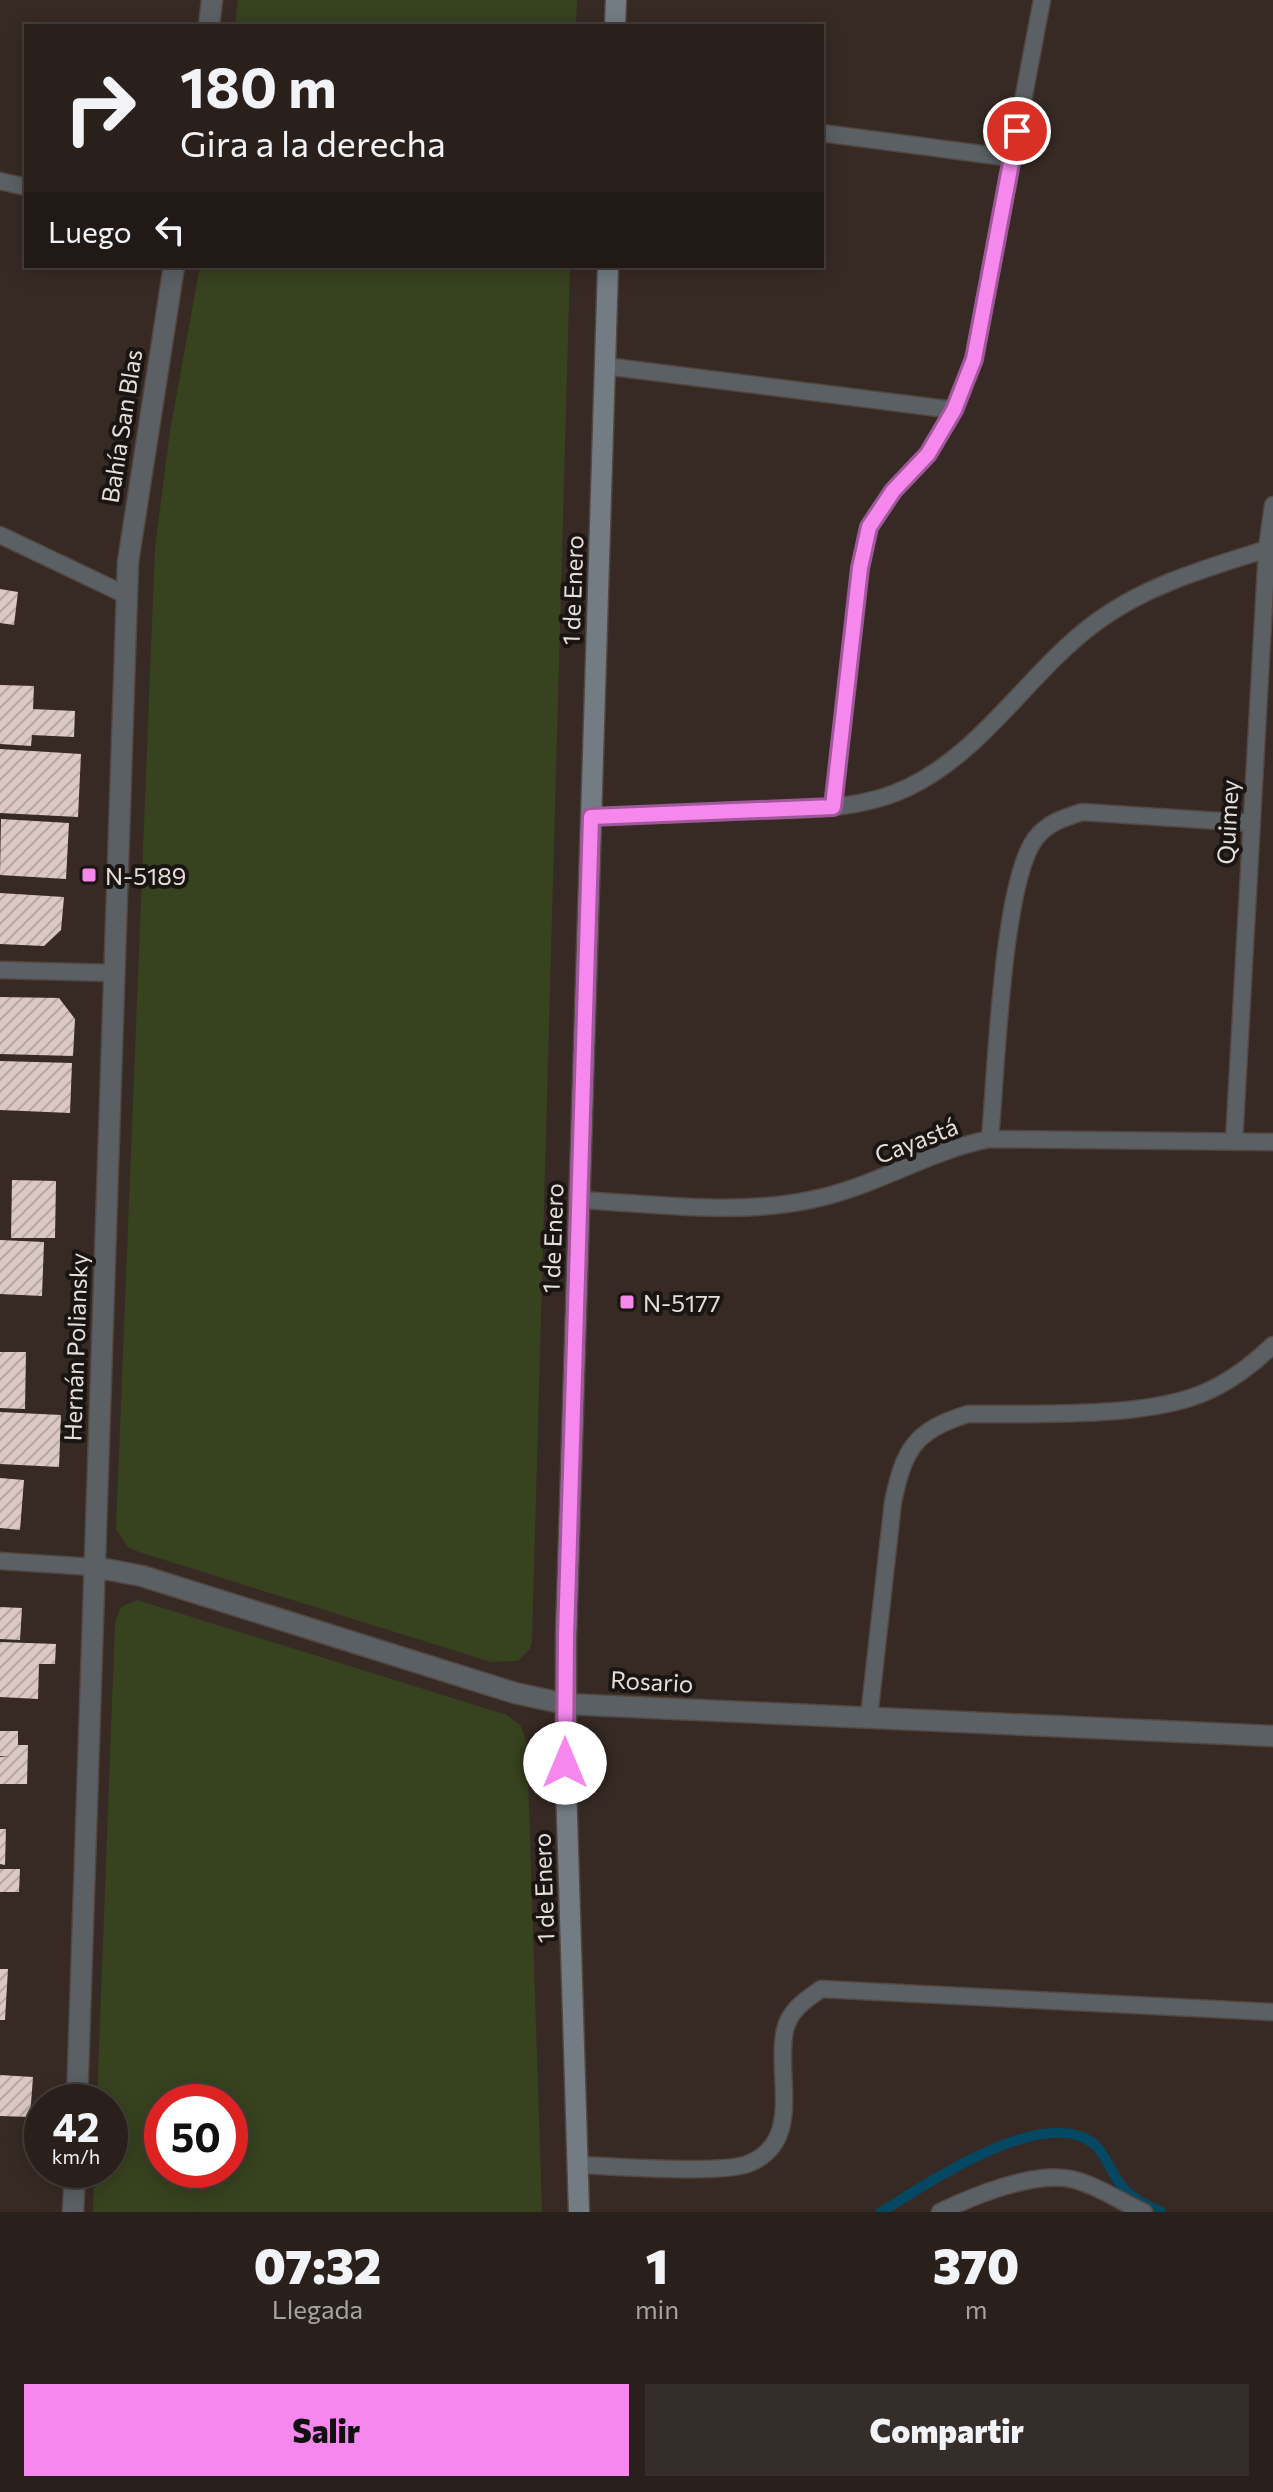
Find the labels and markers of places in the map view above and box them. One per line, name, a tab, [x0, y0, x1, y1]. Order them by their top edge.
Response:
pin	[983, 97, 1051, 165]
place label: N-5189	[105, 861, 186, 890]
marker: N-5189	[80, 866, 98, 884]
place label: N-5177	[643, 1288, 721, 1317]
marker: N-5177	[618, 1293, 636, 1311]

